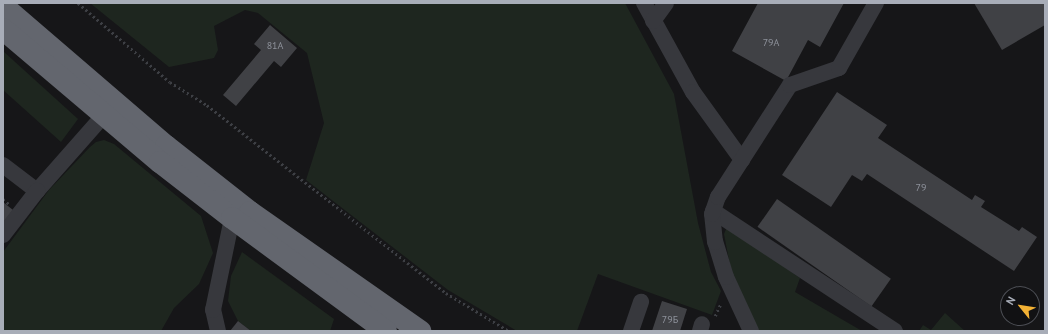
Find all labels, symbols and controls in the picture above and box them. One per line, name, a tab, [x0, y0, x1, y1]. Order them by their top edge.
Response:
house number: 79А	[763, 37, 779, 49]
house number: 81А	[267, 40, 283, 52]
house number: 79	[916, 182, 926, 194]
north arrow	[1000, 286, 1040, 326]
text: N	[1003, 294, 1018, 307]
house number: 79Б	[662, 314, 678, 326]

